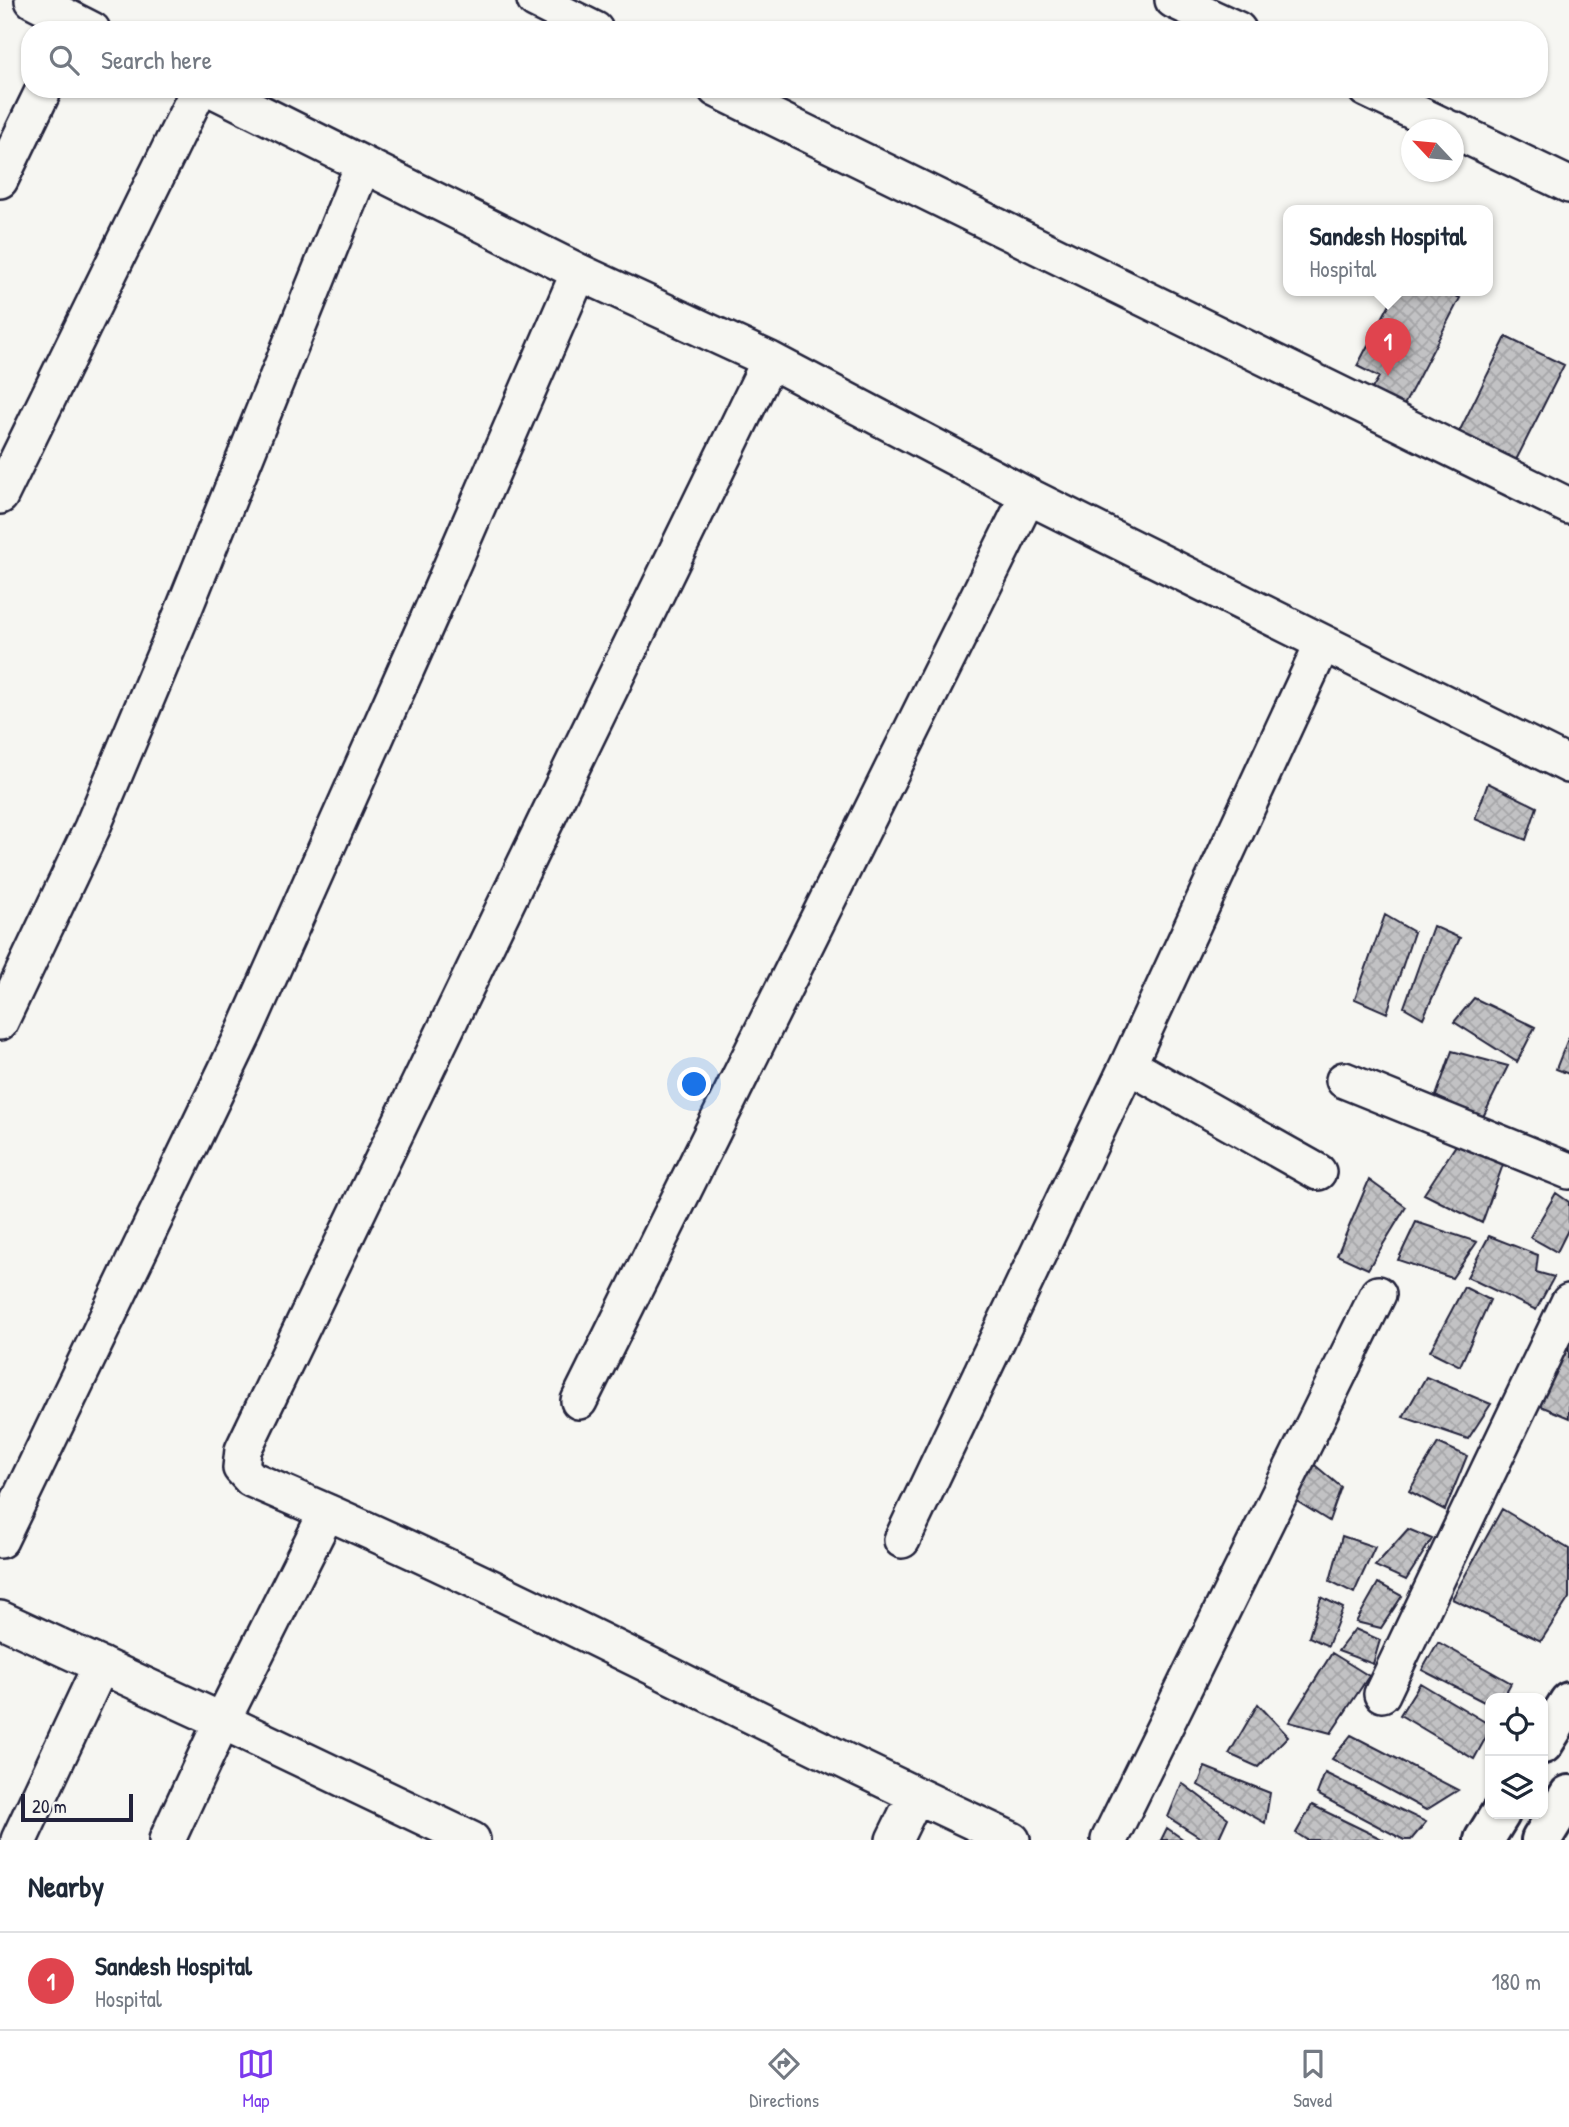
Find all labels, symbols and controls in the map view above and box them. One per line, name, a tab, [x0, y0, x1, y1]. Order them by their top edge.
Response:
search box	[21, 21, 1548, 98]
icon: search	[45, 41, 83, 79]
text: Search here	[101, 42, 212, 77]
north arrow	[1401, 119, 1464, 182]
popup	[1283, 205, 1493, 296]
text: Sandesh Hospital	[1310, 218, 1466, 253]
text: Hospital	[1310, 253, 1376, 284]
pin: 1	[1365, 318, 1411, 376]
your location	[677, 1067, 711, 1101]
map controls	[1485, 1693, 1548, 1819]
button: locate	[1485, 1693, 1548, 1756]
button: layers	[1485, 1756, 1548, 1819]
scale bar	[21, 1791, 133, 1823]
text: 20 m	[32, 1793, 67, 1819]
text: Nearby	[28, 1866, 104, 1906]
text: Sandesh Hospital	[95, 1948, 252, 1983]
text: 1	[47, 1966, 55, 1997]
text: 180 m	[1491, 1966, 1541, 1997]
text: Hospital	[95, 1983, 162, 2014]
tab: Map	[237, 2045, 275, 2113]
tab: Directions	[749, 2045, 819, 2113]
tab: Saved	[1293, 2045, 1332, 2113]

